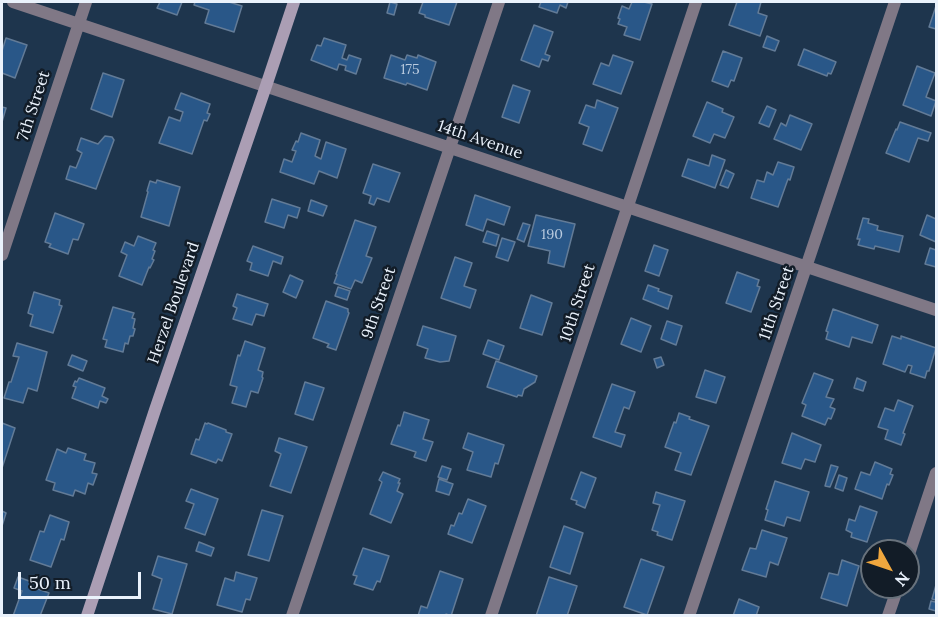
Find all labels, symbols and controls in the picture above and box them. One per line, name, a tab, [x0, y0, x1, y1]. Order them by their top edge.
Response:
house number: 175	[400, 62, 420, 78]
street label: 7th Street	[14, 68, 54, 144]
street label: 14th Avenue	[435, 116, 525, 164]
house number: 190	[541, 227, 563, 243]
street label: Herzel Boulevard	[144, 240, 204, 366]
street label: 10th Street	[556, 261, 600, 345]
street label: 11th Street	[755, 263, 799, 343]
street label: 9th Street	[358, 265, 400, 341]
north arrow	[860, 539, 920, 599]
scale bar	[21, 560, 144, 598]
text: N	[891, 568, 914, 590]
text: 50 m	[29, 571, 71, 594]

